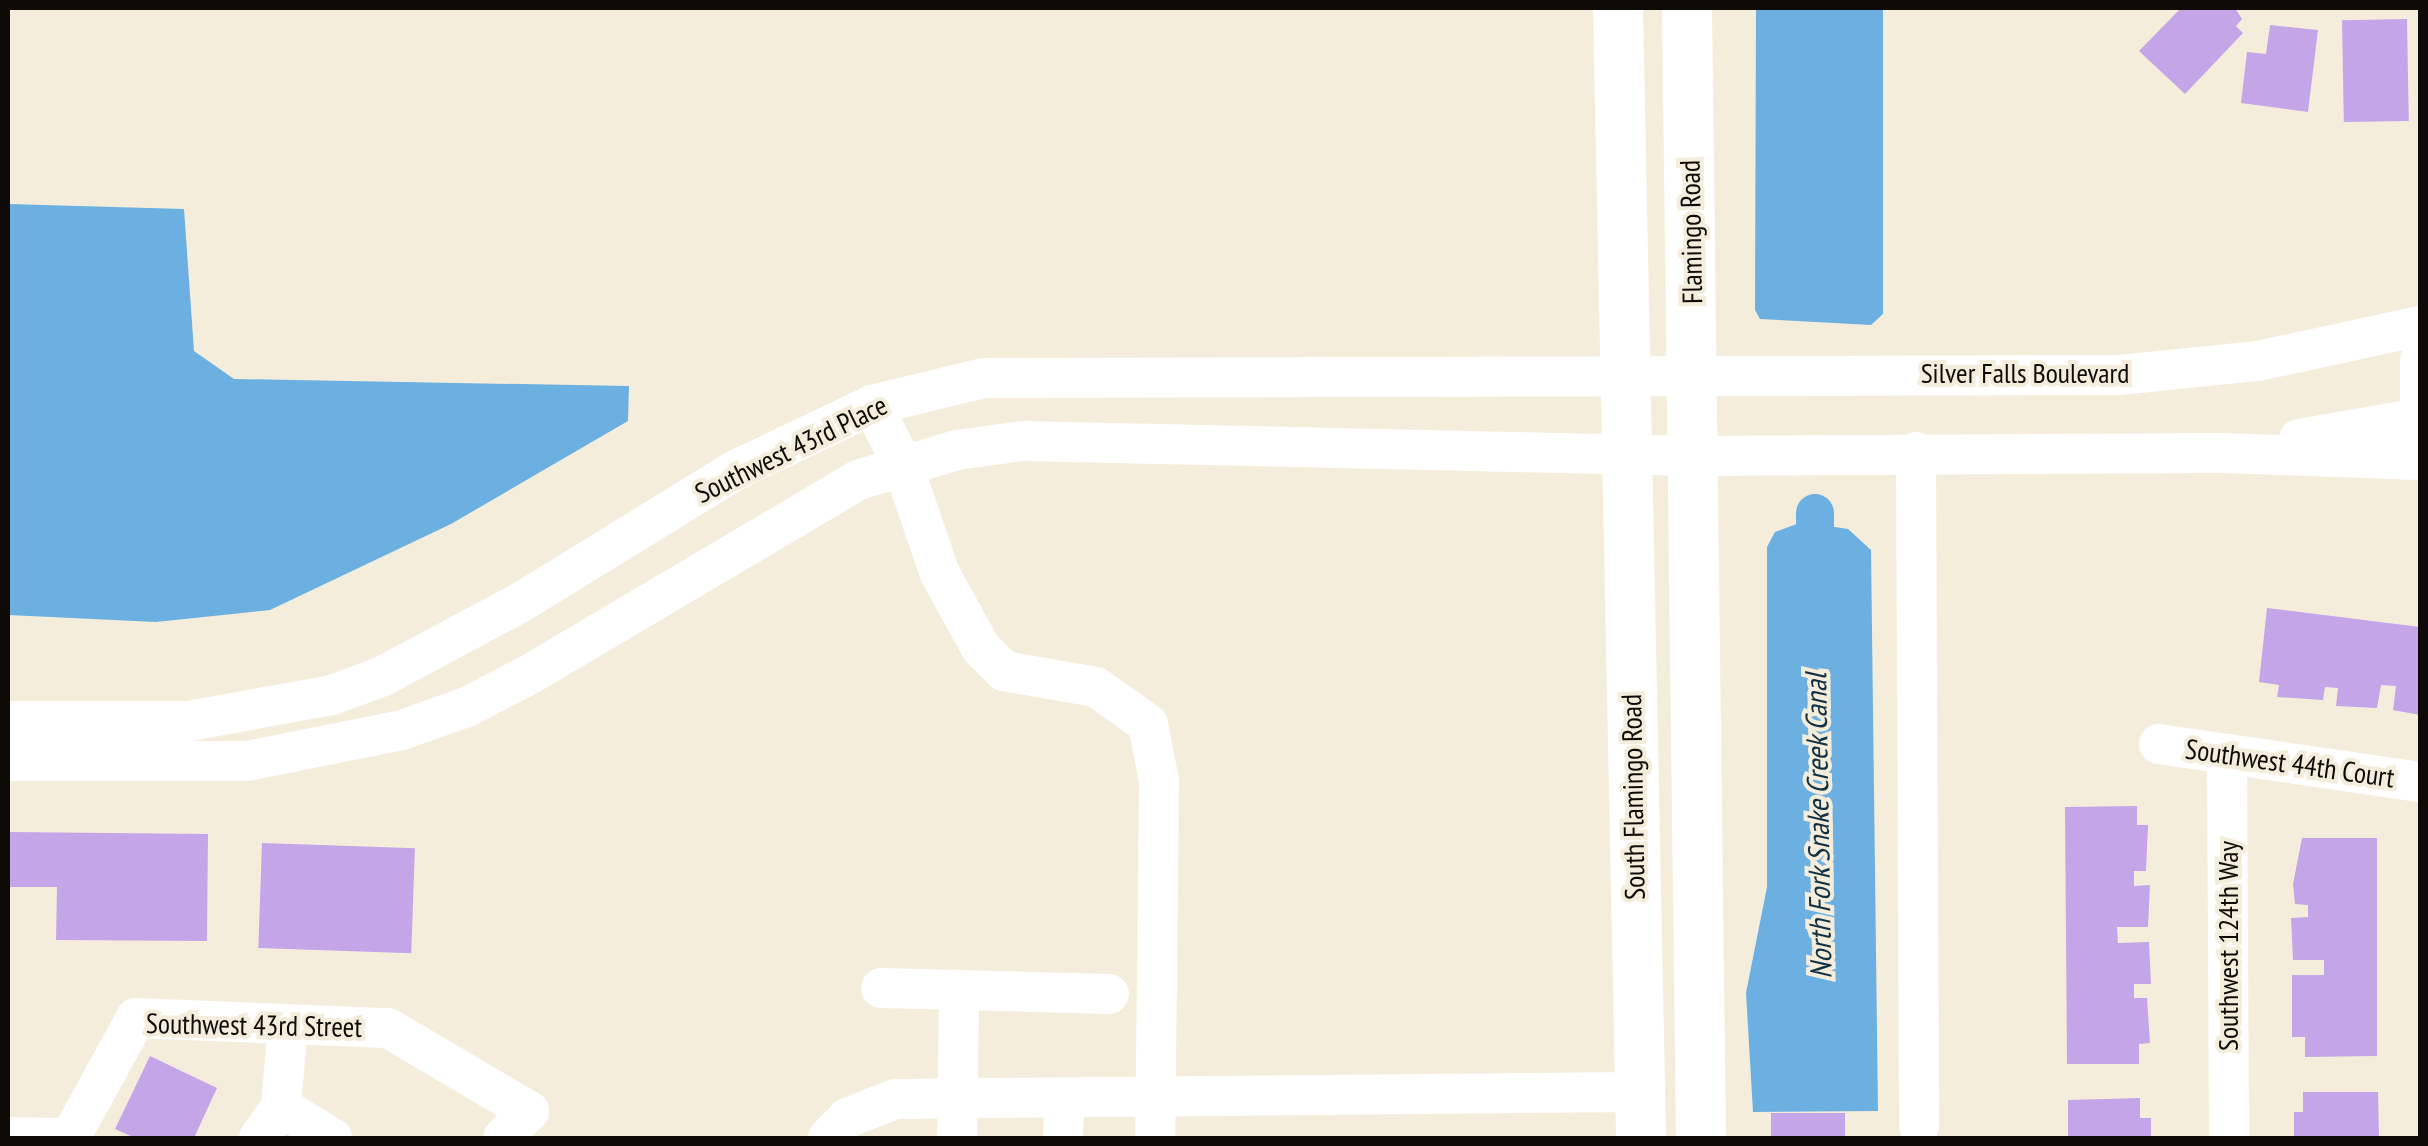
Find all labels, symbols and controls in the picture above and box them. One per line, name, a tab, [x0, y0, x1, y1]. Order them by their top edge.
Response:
street label: Flamingo Road	[1673, 160, 1709, 304]
street label: Silver Falls Boulevard	[1921, 356, 2129, 390]
street label: Southwest 43rd Place	[689, 388, 893, 510]
water label: North Fork Snake Creek Canal	[1797, 672, 1839, 980]
street label: South Flamingo Road	[1614, 694, 1652, 900]
street label: Southwest 44th Court	[2183, 732, 2397, 794]
street label: Southwest 124th Way	[2211, 841, 2245, 1051]
street label: Southwest 43rd Street	[146, 1006, 362, 1044]

